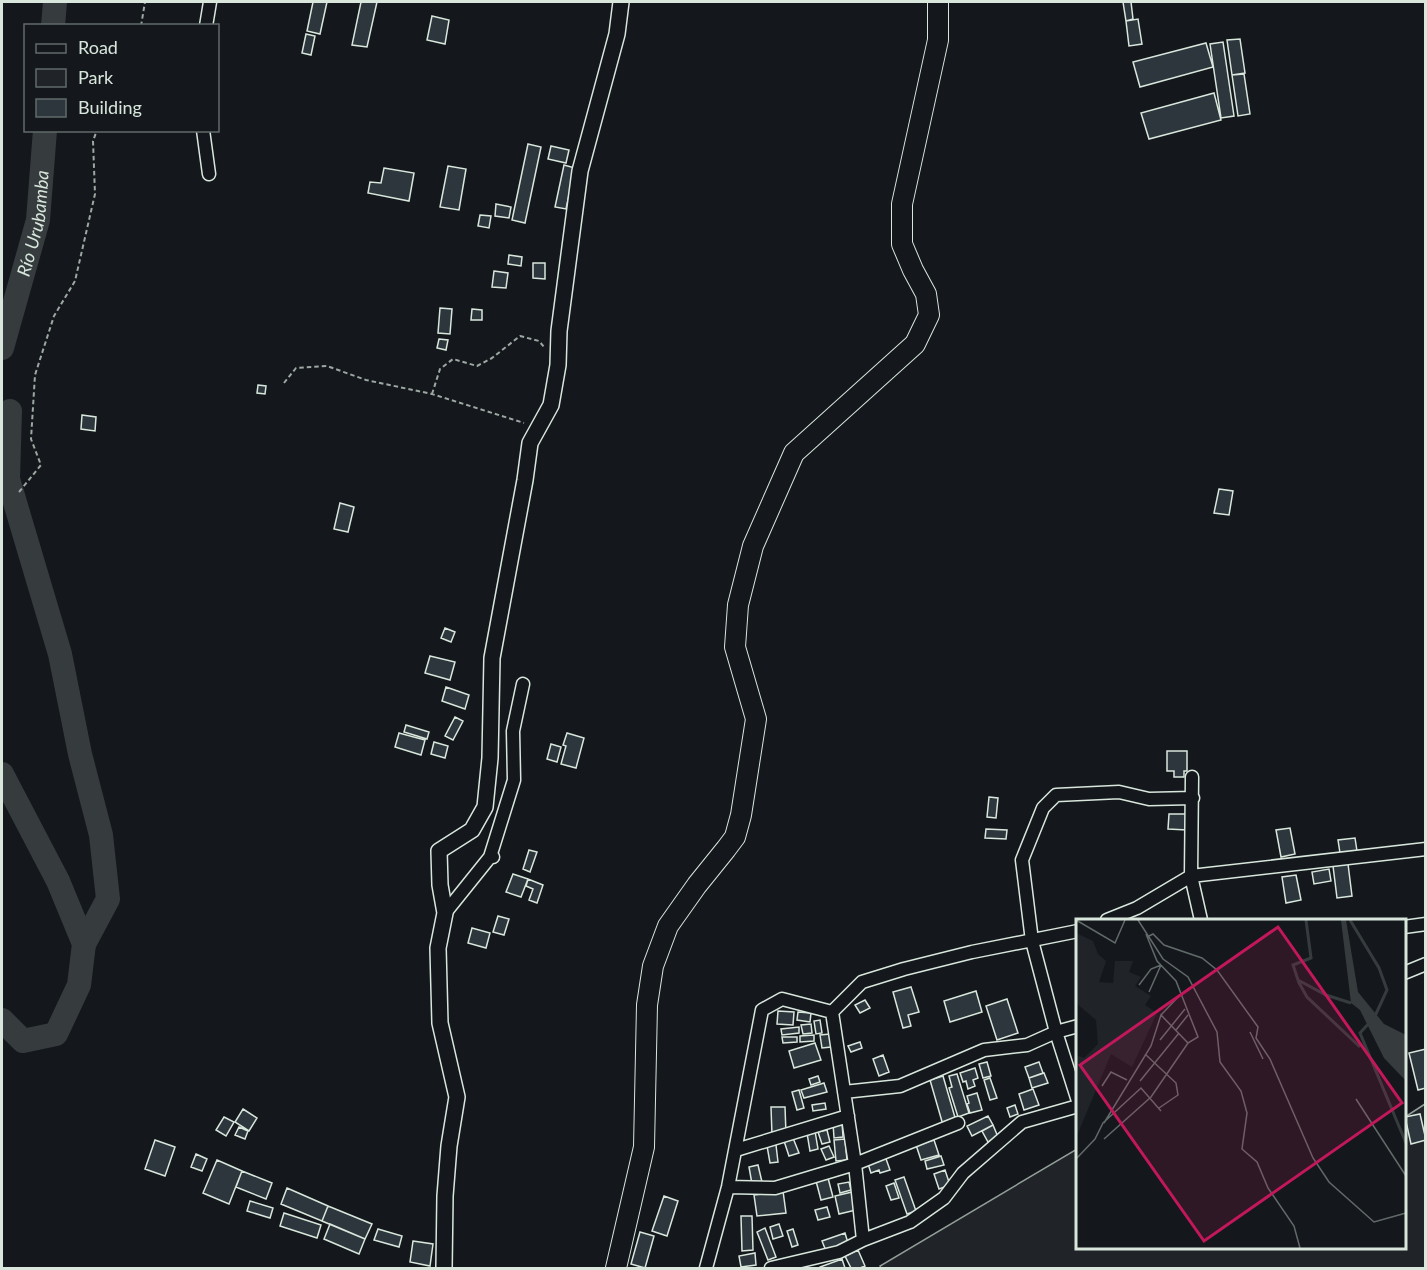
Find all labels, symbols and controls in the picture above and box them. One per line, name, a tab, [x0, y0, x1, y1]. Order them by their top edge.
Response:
legend	[24, 24, 219, 132]
text: Road	[78, 36, 118, 58]
text: Park	[78, 66, 114, 88]
text: Building	[78, 96, 142, 118]
water label: Río Urubamba	[12, 170, 53, 279]
inset map	[1076, 919, 1406, 1249]

